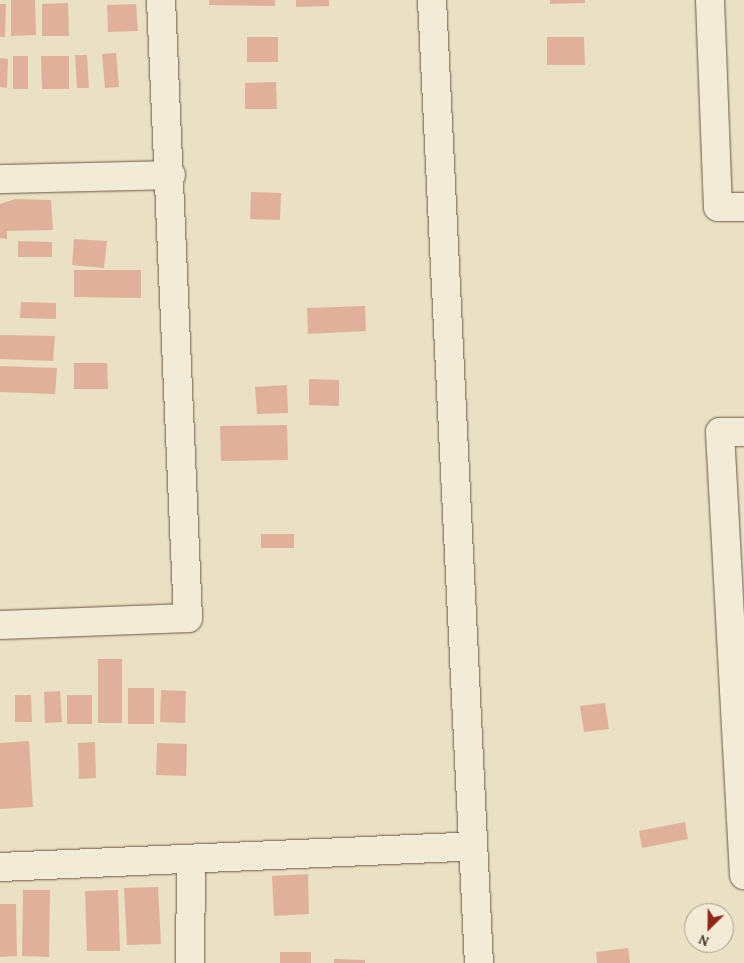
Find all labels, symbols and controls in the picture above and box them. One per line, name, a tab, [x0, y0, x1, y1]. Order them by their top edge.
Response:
north arrow	[684, 903, 734, 953]
text: N	[695, 930, 712, 952]

